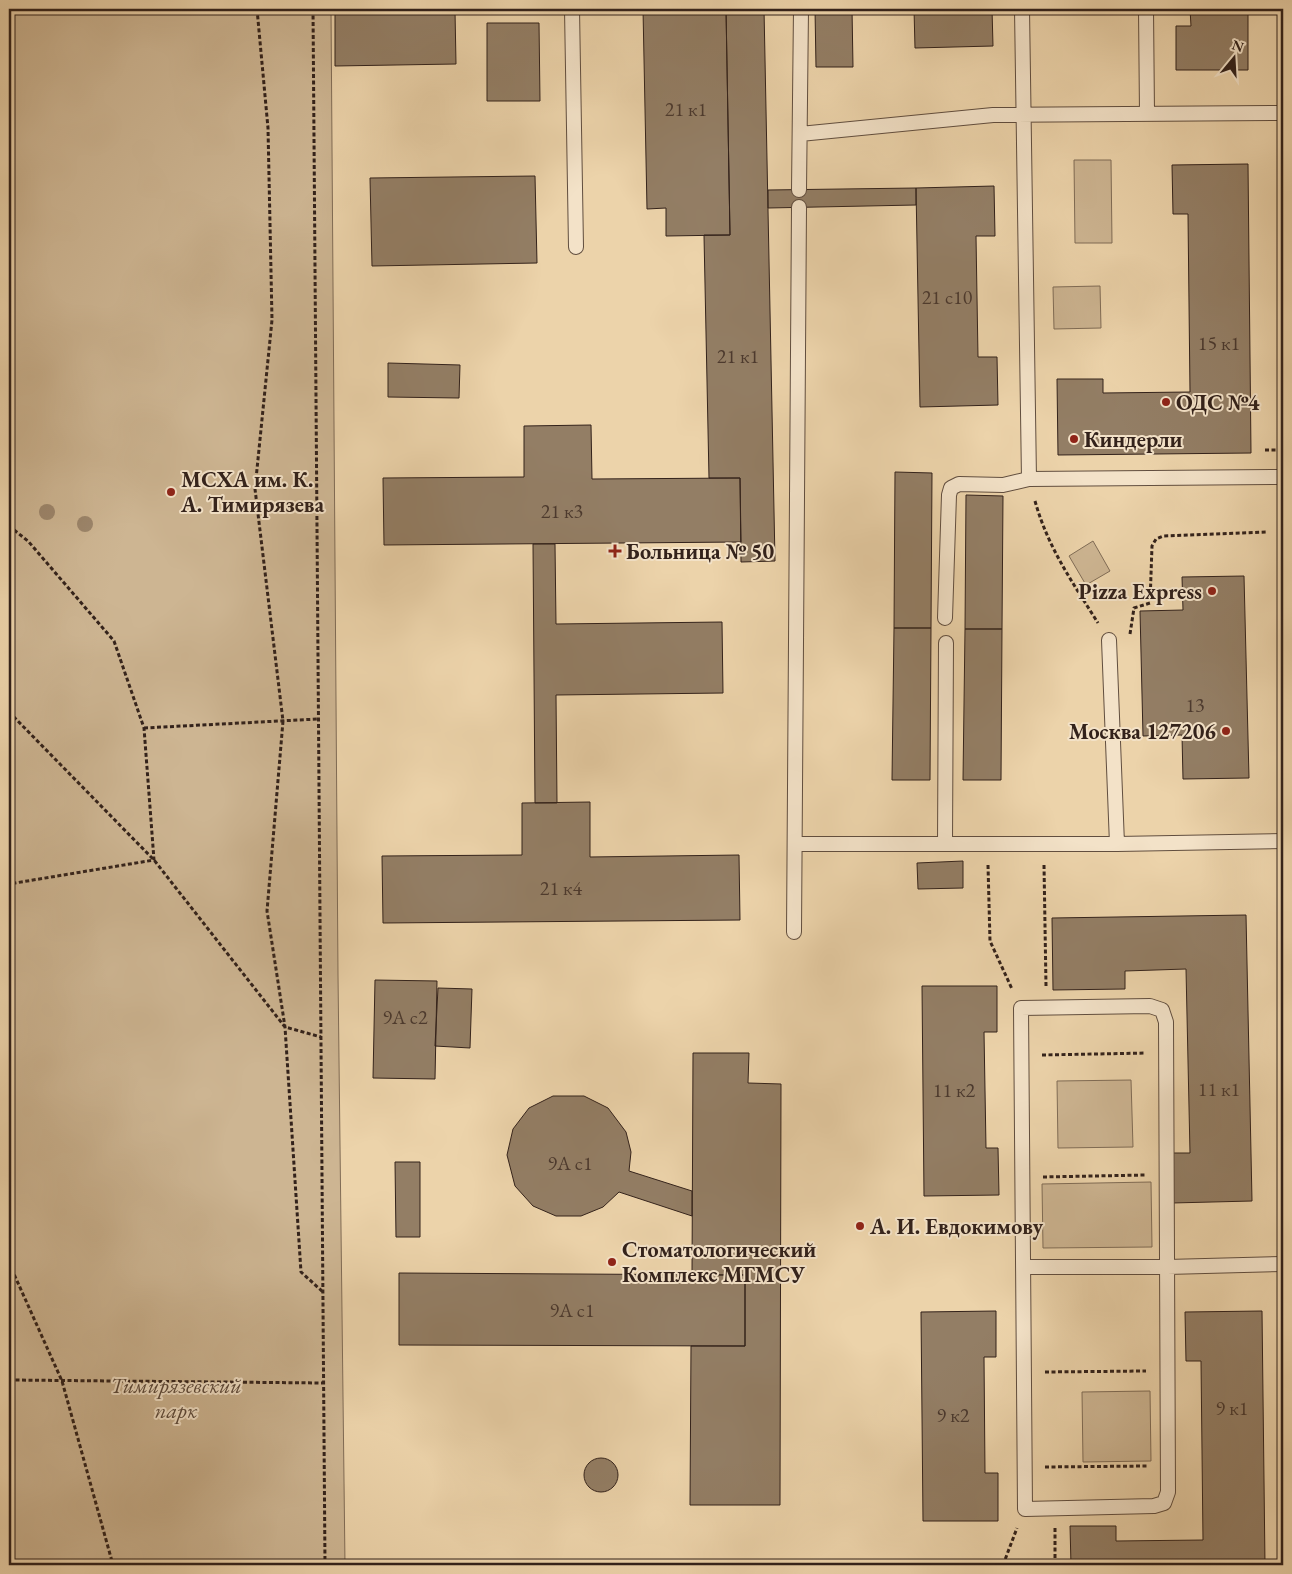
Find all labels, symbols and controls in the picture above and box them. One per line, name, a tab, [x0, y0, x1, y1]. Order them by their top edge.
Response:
north arrow	[1210, 32, 1260, 82]
text: N	[1230, 35, 1247, 56]
house number: 21 к1	[665, 96, 707, 122]
house number: 21 с10	[922, 284, 973, 310]
house number: 15 к1	[1198, 330, 1240, 356]
house number: 21 к1	[717, 343, 759, 369]
place label: ОДС №4	[1176, 388, 1260, 417]
marker: ОДС №4	[1160, 396, 1172, 408]
place label: Киндерли	[1084, 425, 1183, 454]
marker: Киндерли	[1068, 433, 1080, 445]
place label: МСХА им. К. А. Тимирязева	[180, 465, 324, 519]
marker: МСХА им. К. А. Тимирязева	[165, 486, 177, 498]
house number: 21 к3	[541, 498, 583, 524]
place label: Больница № 50	[626, 537, 775, 566]
marker: Больница № 50	[608, 544, 622, 558]
place label: Pizza Express	[1078, 577, 1202, 606]
marker: Pizza Express	[1206, 585, 1218, 597]
house number: 13	[1185, 692, 1205, 718]
place label: Москва 127206	[1069, 717, 1216, 746]
marker: Москва 127206	[1220, 725, 1232, 737]
house number: 21 к4	[540, 875, 583, 901]
house number: 9А с2	[382, 1004, 428, 1030]
house number: 11 к1	[1198, 1076, 1240, 1102]
house number: 11 к2	[933, 1077, 976, 1103]
house number: 9А с1	[547, 1150, 593, 1176]
place label: А. И. Евдокимову	[869, 1212, 1043, 1241]
marker: А. И. Евдокимову	[854, 1220, 866, 1232]
place label: Стоматологический Комплекс МГМСУ	[622, 1235, 816, 1289]
marker: Стоматологический Комплекс МГМСУ	[606, 1256, 618, 1268]
house number: 9А с1	[549, 1297, 595, 1323]
park label: Тимирязевский парк	[110, 1371, 242, 1425]
house number: 9 к1	[1216, 1395, 1248, 1421]
house number: 9 к2	[937, 1402, 970, 1428]

